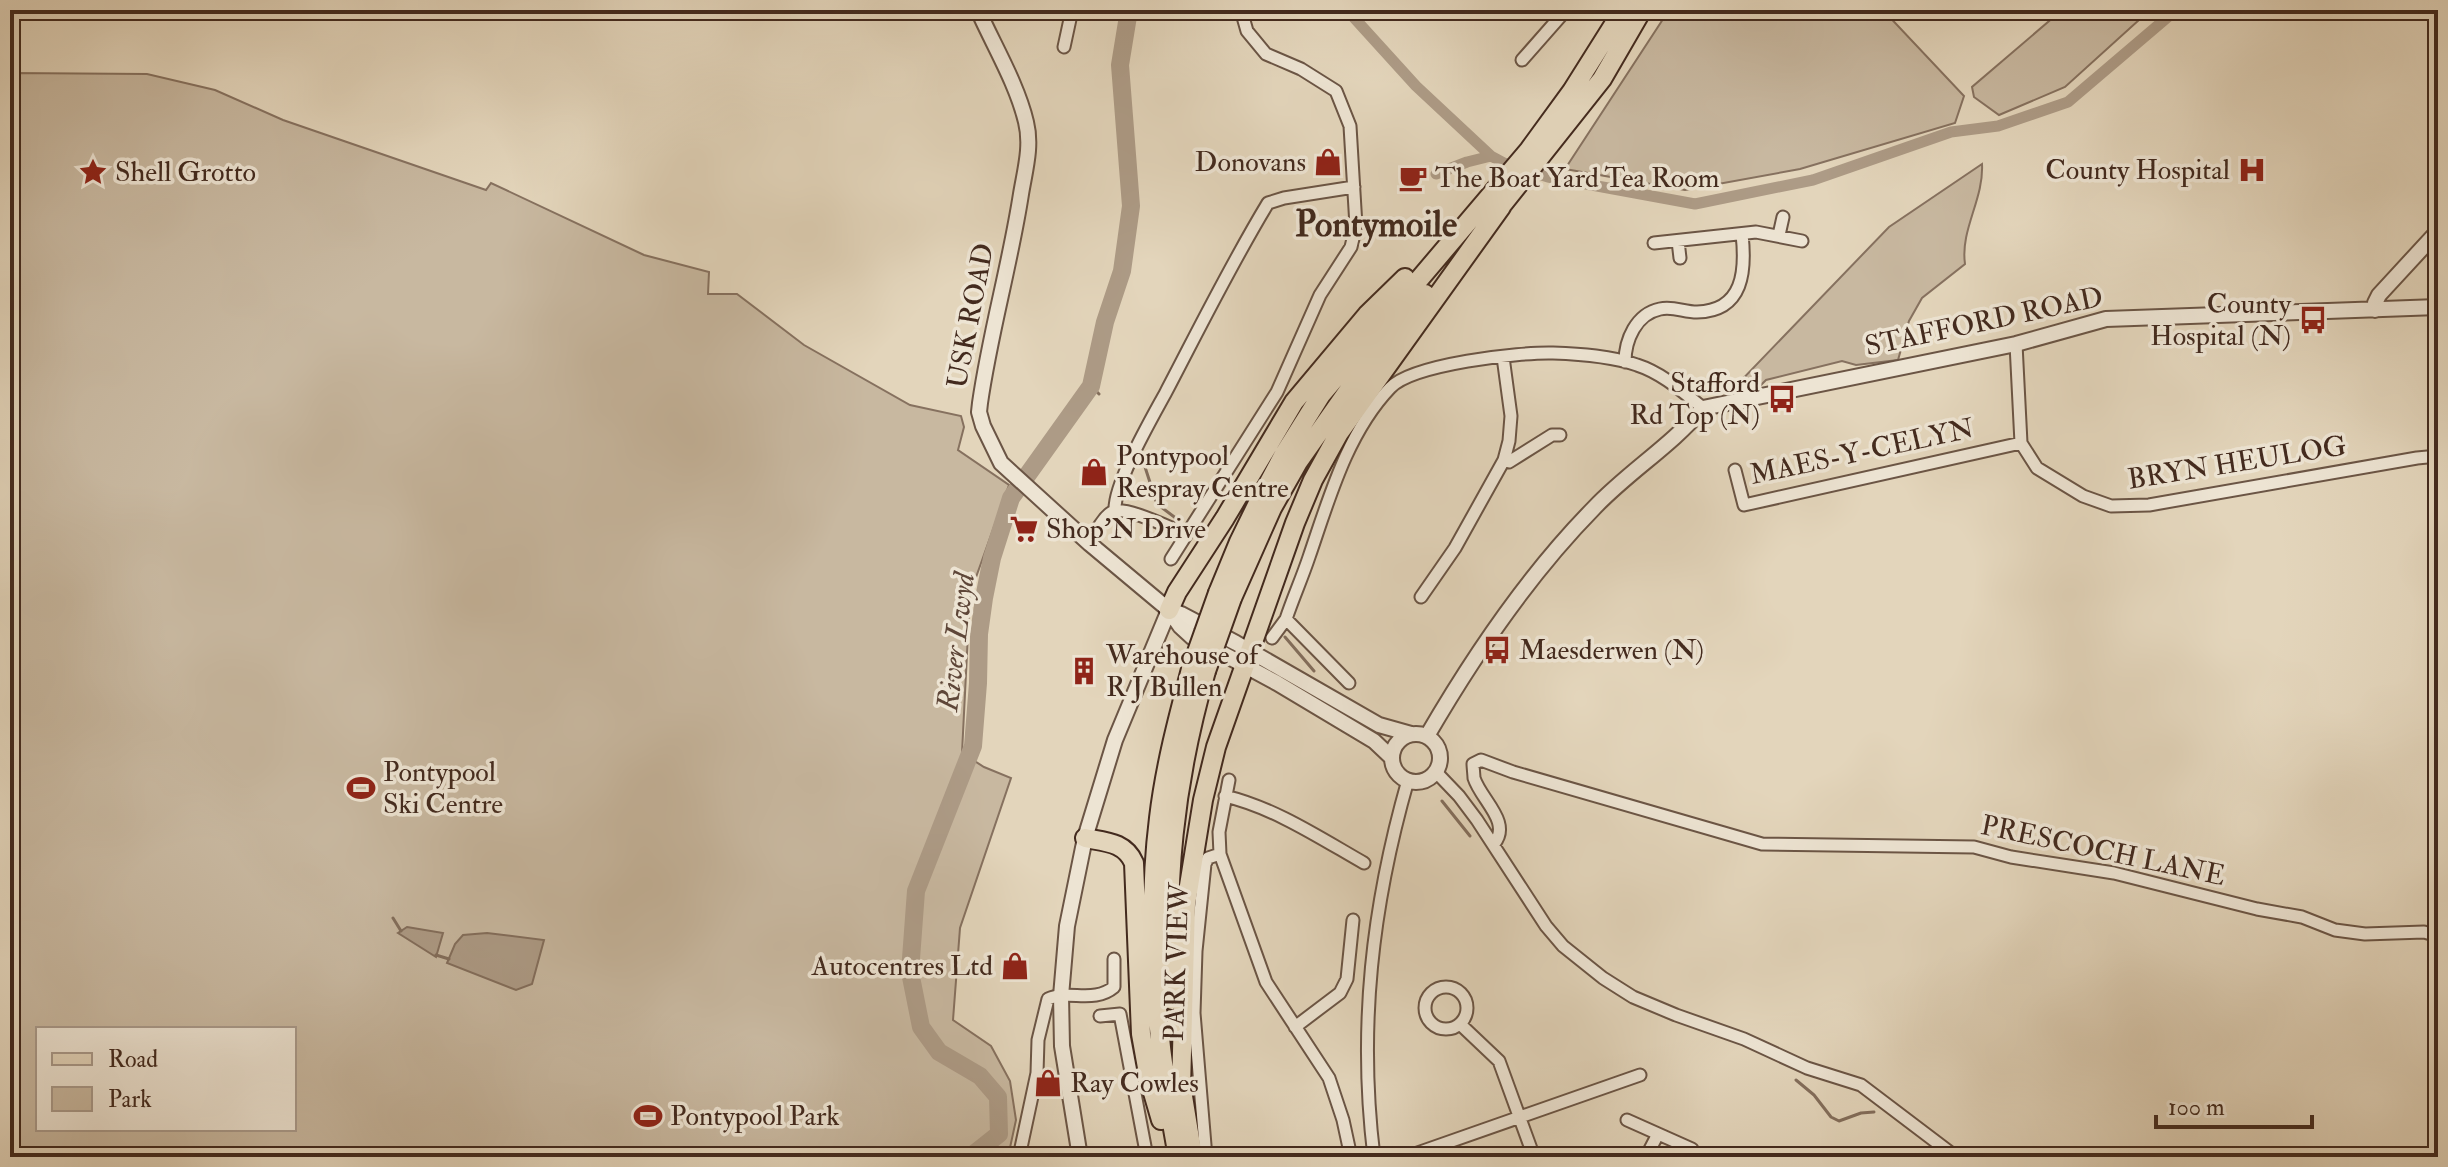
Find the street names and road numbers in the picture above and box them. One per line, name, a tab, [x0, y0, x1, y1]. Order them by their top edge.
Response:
street label: USK ROAD	[940, 241, 1002, 391]
street label: STAFFORD ROAD	[1862, 280, 2106, 364]
street label: MAES-Y-CELYN	[1747, 411, 1977, 493]
street label: BRYN HEULOG	[2125, 428, 2349, 498]
street label: PRESCOCH LANE	[1978, 808, 2228, 894]
street label: PARK VIEW	[1157, 881, 1197, 1042]

